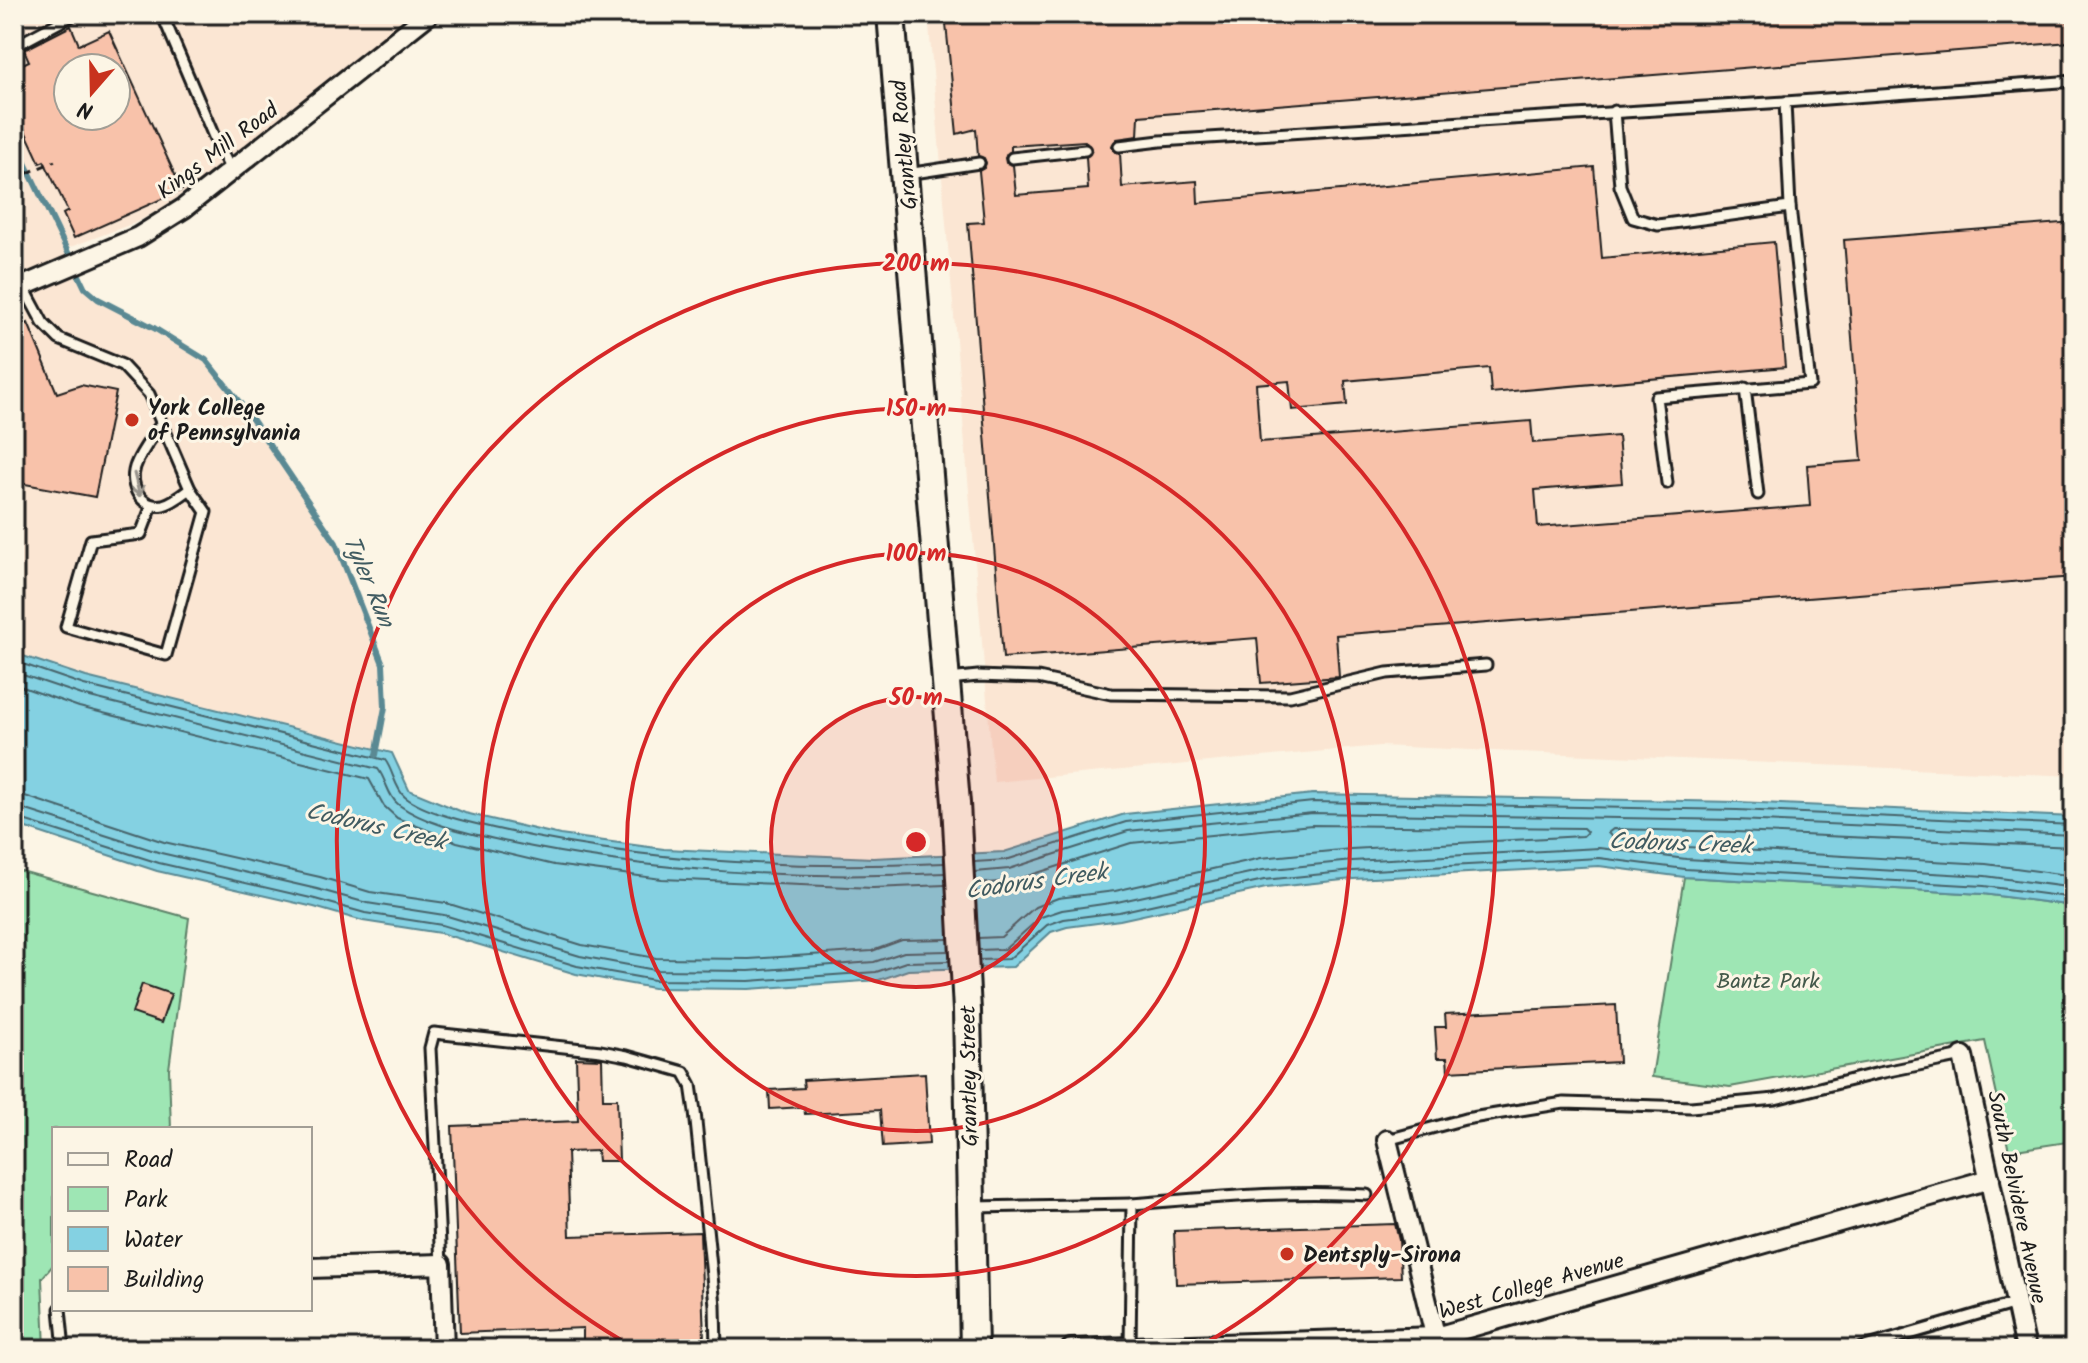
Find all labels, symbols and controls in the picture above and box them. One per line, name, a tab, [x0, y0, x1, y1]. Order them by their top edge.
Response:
north arrow	[52, 52, 132, 132]
street label: Grantley Road	[882, 78, 929, 211]
text: N	[73, 90, 99, 127]
street label: Kings Mill Road	[150, 94, 288, 210]
text: 200 m	[882, 245, 950, 284]
text: 150 m	[886, 390, 946, 429]
place label: York College of Pennsylvania	[148, 392, 300, 452]
marker: York College of Pennsylvania	[123, 411, 141, 429]
one-way arrow	[131, 472, 146, 498]
water label: Tyler Run	[331, 529, 405, 636]
text: 100 m	[886, 535, 946, 574]
text: 50 m	[888, 679, 943, 718]
water label: Codorus Creek	[302, 792, 453, 863]
water label: Codorus Creek	[1608, 823, 1756, 867]
centre of rings	[902, 828, 930, 856]
water label: Codorus Creek	[963, 853, 1113, 912]
park label: Bantz Park	[1717, 965, 1820, 1000]
street label: Grantley Street	[952, 1004, 989, 1147]
street label: South Belvidere Avenue	[1976, 1088, 2055, 1307]
legend	[52, 1127, 312, 1311]
text: Road	[124, 1141, 173, 1180]
text: Park	[124, 1181, 168, 1220]
text: Water	[124, 1221, 184, 1260]
place label: Dentsply-Sirona	[1303, 1239, 1461, 1274]
street label: West College Avenue	[1435, 1244, 1629, 1331]
marker: Dentsply-Sirona	[1278, 1245, 1296, 1263]
text: Building	[124, 1261, 204, 1300]

